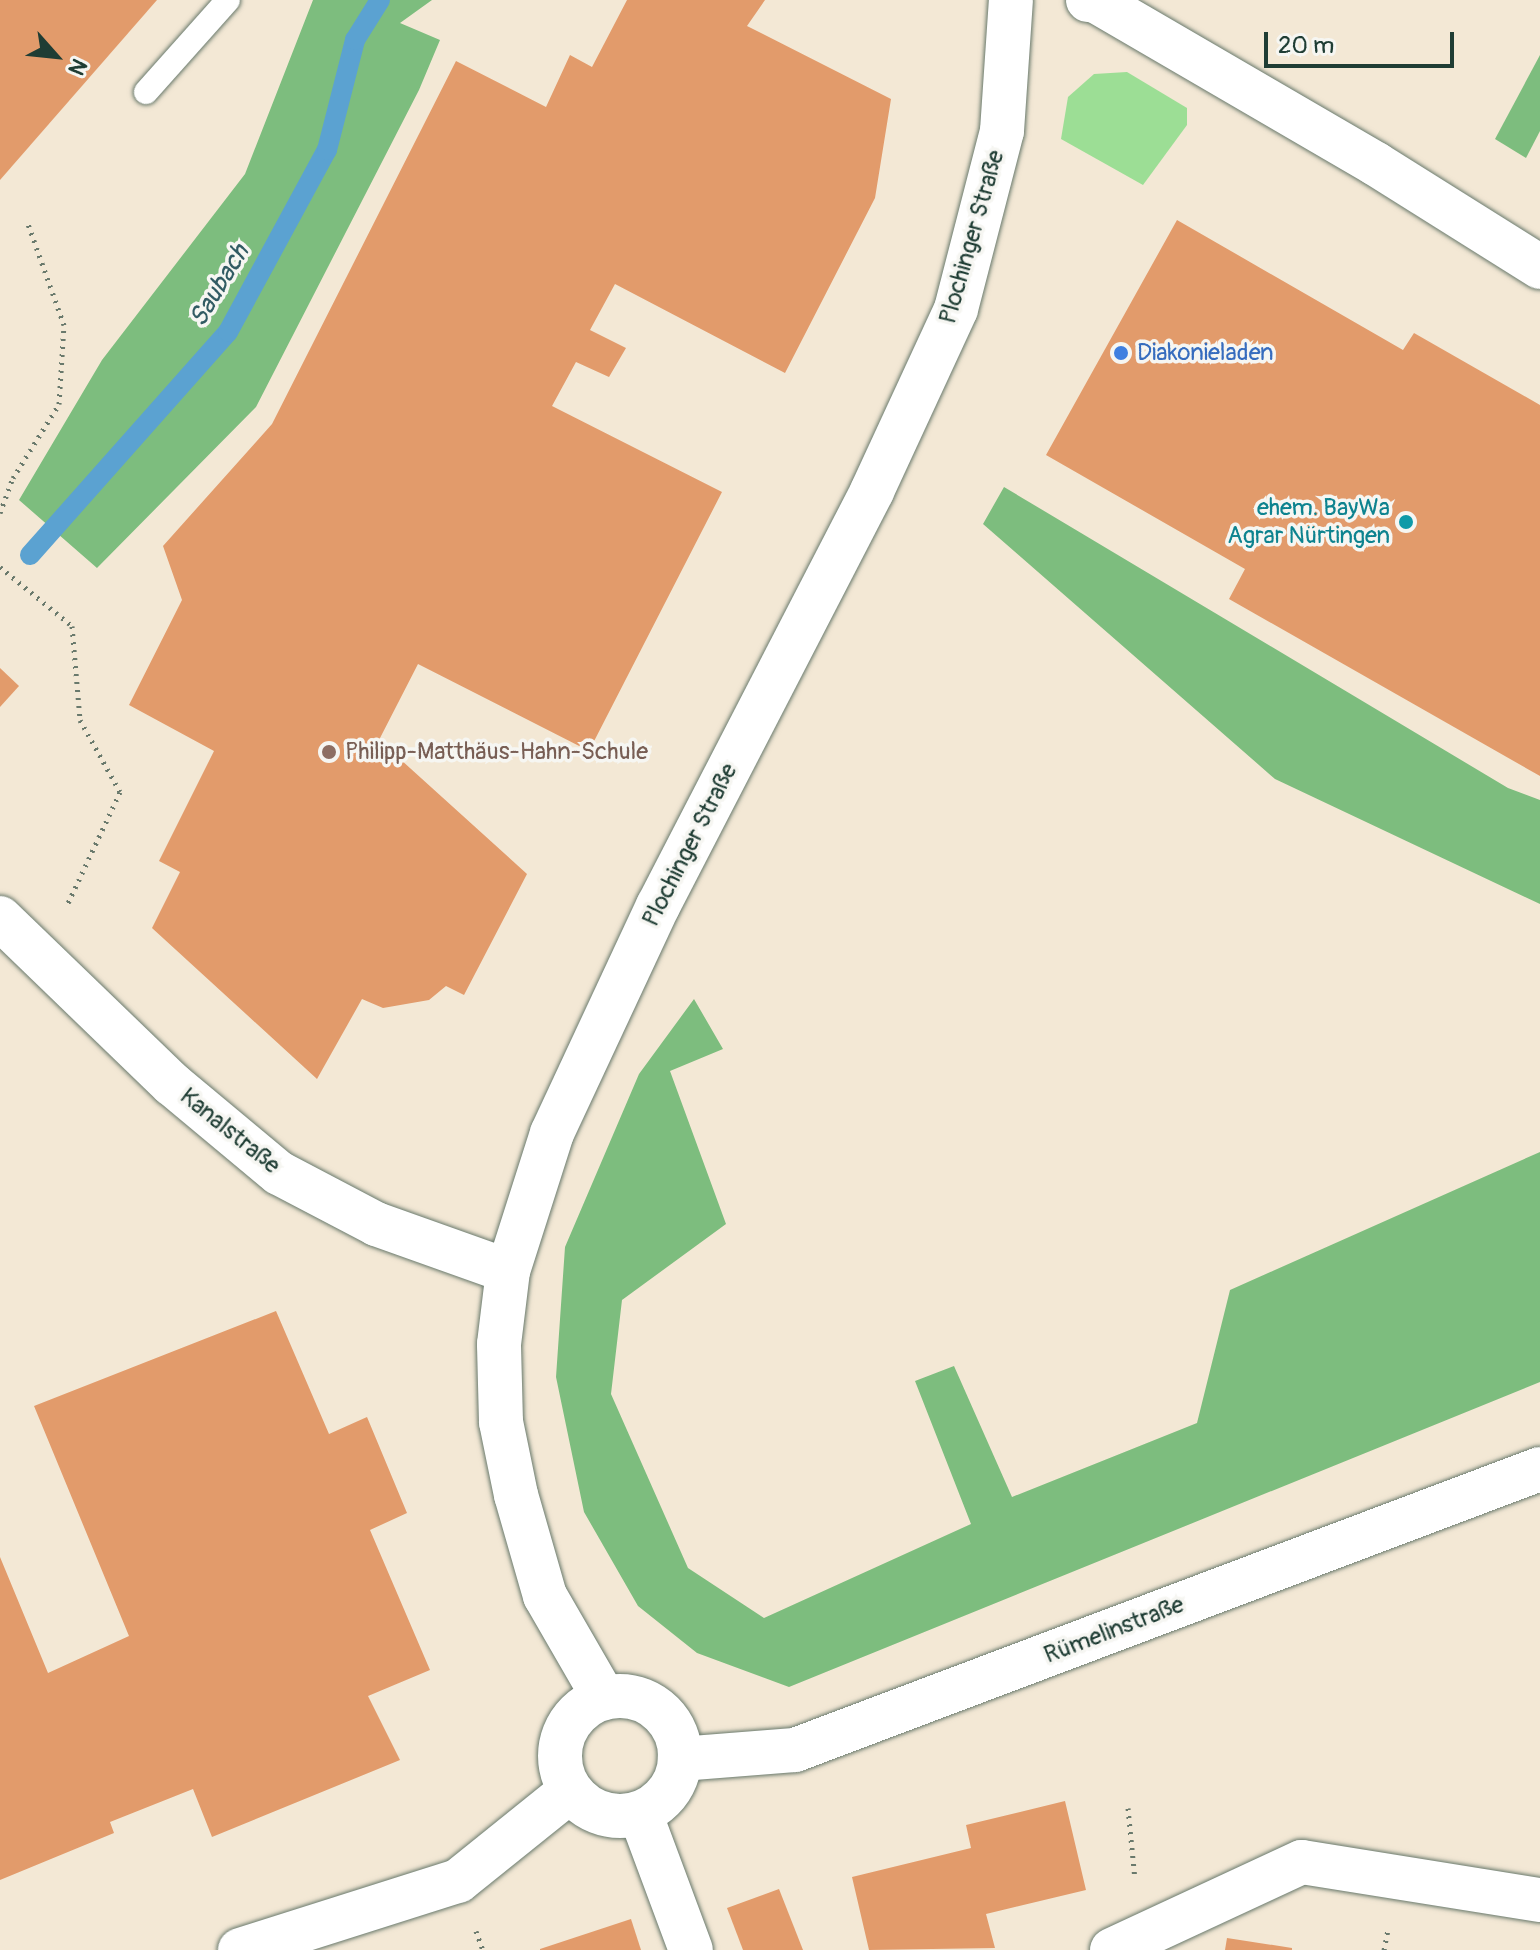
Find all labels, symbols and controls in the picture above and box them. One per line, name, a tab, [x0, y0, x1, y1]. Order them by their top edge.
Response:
north arrow	[16, 16, 96, 96]
scale bar	[1268, 16, 1458, 66]
text: 20 m	[1278, 31, 1334, 60]
text: N	[62, 54, 93, 80]
street label: Plochinger Straße	[933, 147, 1011, 327]
water label: Saubach	[183, 239, 257, 333]
place label: Diakonieladen	[1137, 339, 1274, 367]
marker: Diakonieladen	[1112, 344, 1130, 362]
place label: ehem. BayWa Agrar Nürtingen	[1227, 494, 1390, 550]
marker: ehem. BayWa Agrar Nürtingen	[1397, 513, 1415, 531]
place label: Philipp-Matthäus-Hahn-Schule	[345, 738, 648, 766]
marker: Philipp-Matthäus-Hahn-Schule	[320, 743, 338, 761]
street label: Plochinger Straße	[637, 759, 743, 931]
street label: Kanalstraße	[174, 1082, 286, 1180]
street label: Rümelinstraße	[1040, 1590, 1188, 1670]

